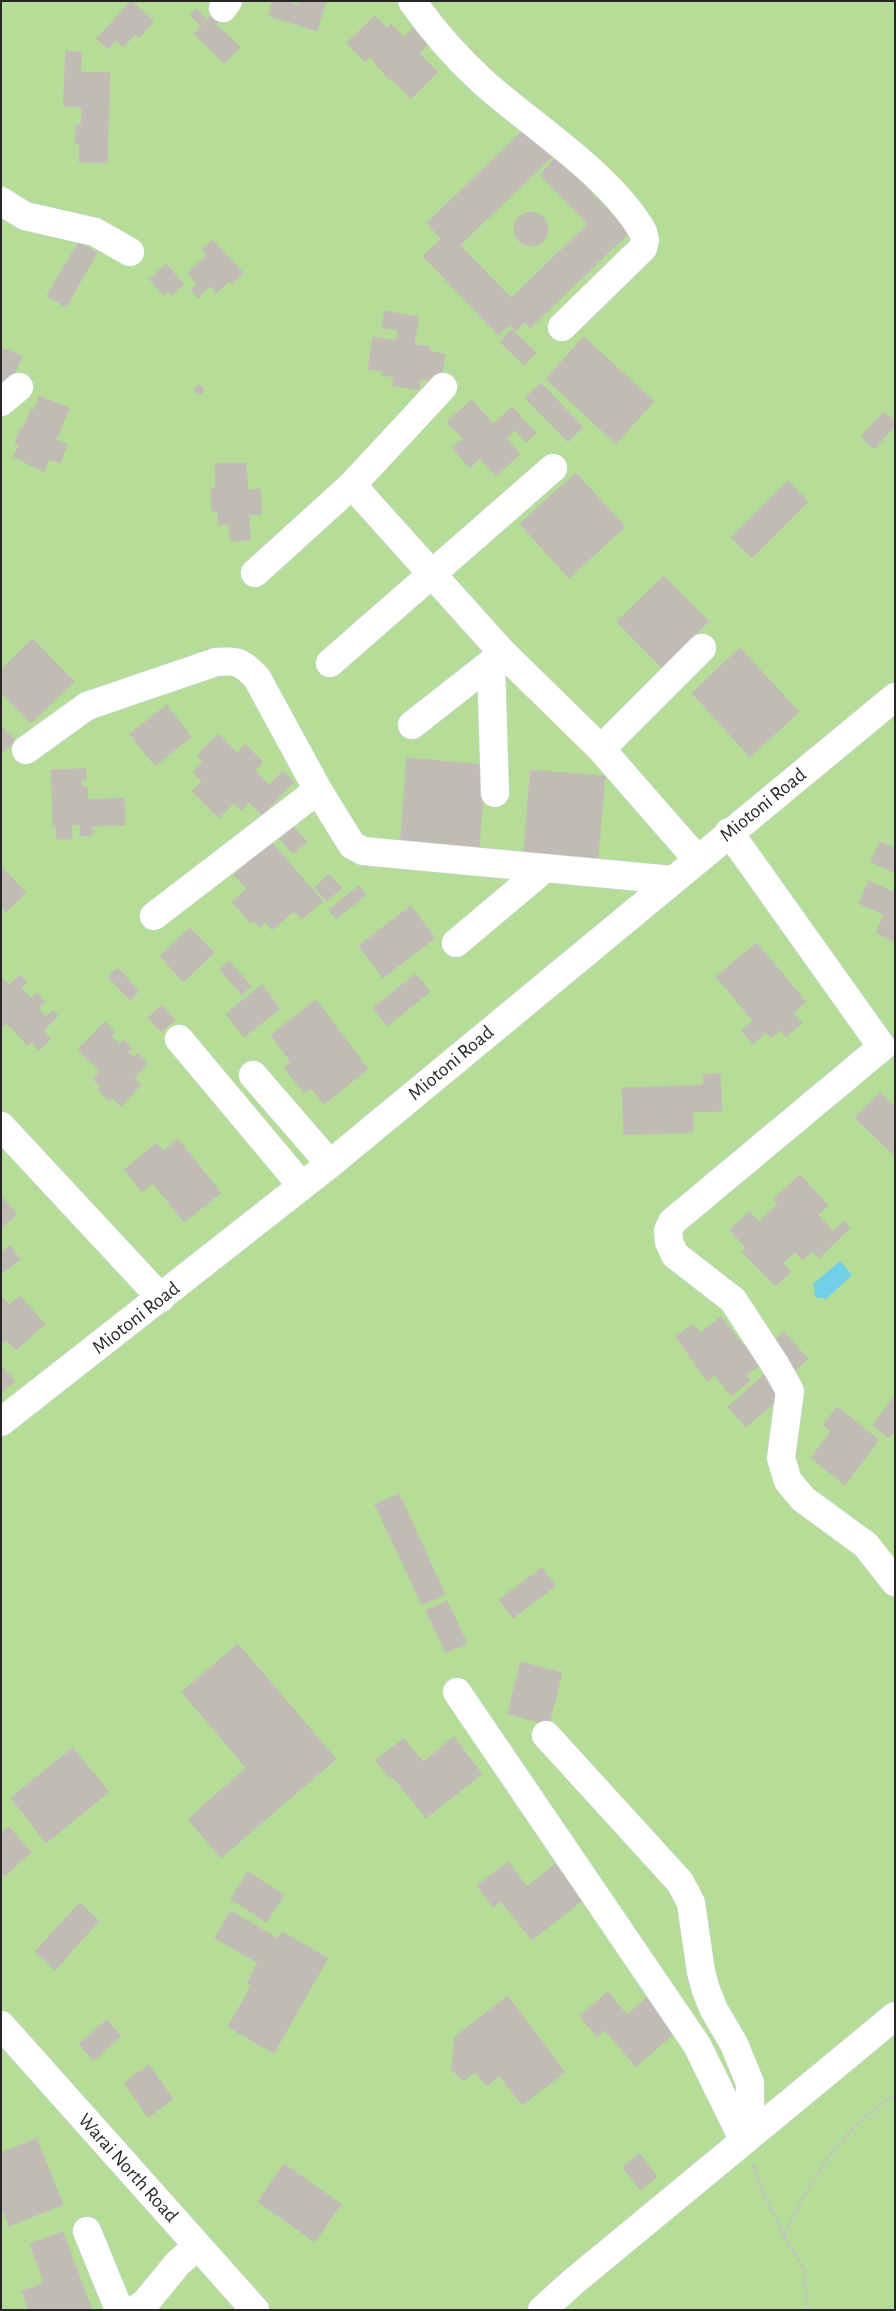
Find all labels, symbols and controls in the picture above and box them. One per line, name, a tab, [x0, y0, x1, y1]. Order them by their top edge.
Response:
street label: Miotoni Road	[715, 763, 811, 847]
street label: Miotoni Road	[403, 1020, 499, 1106]
street label: Miotoni Road	[87, 1276, 185, 1360]
street label: Warai North Road	[73, 2108, 183, 2228]

